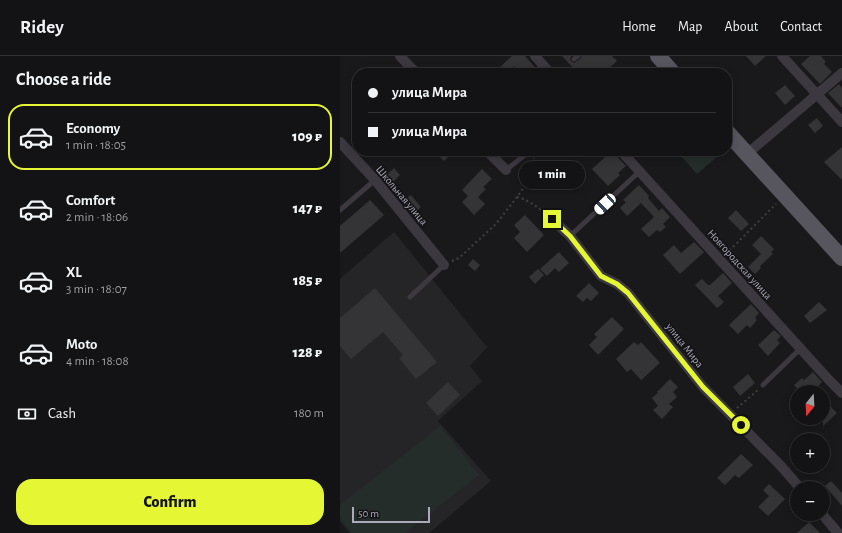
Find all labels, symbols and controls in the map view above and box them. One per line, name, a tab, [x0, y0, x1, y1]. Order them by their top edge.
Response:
text: Ridey	[20, 18, 64, 37]
text: Home	[622, 20, 656, 34]
text: Map	[678, 20, 702, 34]
text: About	[724, 20, 758, 34]
text: Contact	[780, 20, 822, 34]
text: Choose a ride	[16, 71, 111, 89]
text: улица Мира	[392, 85, 467, 100]
icon: car	[18, 119, 54, 155]
text: Economy	[66, 121, 120, 136]
text: улица Мира	[392, 124, 467, 139]
text: 109 ₽	[292, 129, 322, 144]
text: 1 min · 18:05	[66, 139, 126, 152]
callout: 1 min	[519, 161, 585, 189]
street label: Школьная улица	[374, 164, 430, 227]
text: 1 min	[538, 168, 566, 181]
icon: car	[18, 191, 54, 227]
car	[592, 191, 618, 217]
text: Comfort	[66, 193, 115, 208]
text: 147 ₽	[293, 201, 322, 216]
route end	[543, 210, 561, 228]
text: 2 min · 18:06	[66, 211, 128, 224]
street label: Новгородская улица	[705, 227, 774, 302]
icon: car	[18, 263, 54, 299]
text: XL	[66, 265, 82, 280]
text: 185 ₽	[293, 273, 322, 288]
text: 3 min · 18:07	[66, 283, 127, 296]
street label: улица Мира	[663, 320, 705, 370]
icon: car	[18, 335, 54, 371]
text: Moto	[66, 337, 98, 352]
text: 128 ₽	[292, 345, 322, 360]
text: 4 min · 18:08	[66, 355, 129, 368]
north arrow	[790, 385, 830, 425]
map controls	[790, 385, 830, 521]
icon: cash	[16, 403, 38, 425]
text: Cash	[48, 406, 76, 421]
text: 180 m	[294, 407, 324, 420]
route start	[732, 416, 750, 434]
button: +	[790, 433, 830, 473]
button: Confirm	[16, 479, 324, 525]
button: −	[790, 481, 830, 521]
scale bar	[352, 505, 430, 524]
text: 50 m	[358, 508, 379, 519]

